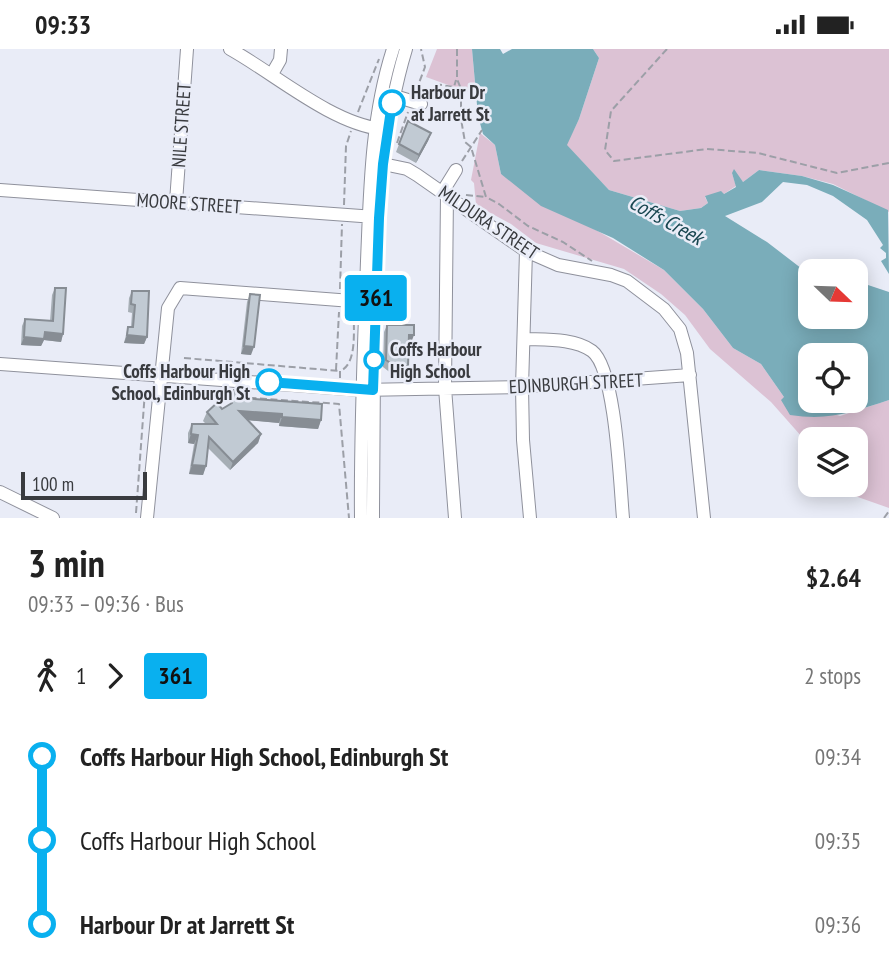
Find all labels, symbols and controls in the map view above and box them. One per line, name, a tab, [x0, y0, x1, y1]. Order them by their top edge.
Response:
text: 09:33	[35, 8, 91, 41]
place label: Harbour Dr at Jarrett St	[411, 80, 490, 126]
street label: NILE STREET	[166, 81, 196, 168]
marker: Harbour Dr at Jarrett St	[379, 90, 405, 116]
street label: MILDURA STREET	[434, 180, 544, 265]
street label: MOORE STREET	[136, 187, 243, 219]
water label: Coffs Creek	[624, 188, 711, 252]
north arrow	[798, 259, 868, 329]
map controls	[798, 259, 868, 497]
line badge: 361	[336, 275, 416, 321]
text: 361	[359, 282, 393, 313]
place label: Coffs Harbour High School	[390, 337, 482, 383]
button: locate	[798, 343, 868, 413]
marker: Coffs Harbour High School	[364, 350, 384, 370]
place label: Coffs Harbour High School, Edinburgh St	[112, 359, 250, 405]
street label: EDINBURGH STREET	[508, 367, 644, 398]
marker: Coffs Harbour High School, Edinburgh St	[256, 369, 282, 395]
button: layers	[798, 427, 868, 497]
scale bar	[21, 469, 147, 501]
text: 100 m	[32, 472, 74, 496]
text: 3 min	[28, 538, 105, 587]
text: $2.64	[806, 561, 861, 594]
text: 09:33 – 09:36 · Bus	[28, 589, 184, 618]
icon: walk	[28, 657, 66, 695]
icon: forward	[96, 657, 134, 695]
text: 361	[158, 660, 193, 691]
text: 1	[76, 661, 86, 690]
text: 2 stops	[804, 661, 861, 690]
text: Coffs Harbour High School, Edinburgh St	[80, 740, 448, 773]
text: 09:34	[815, 742, 861, 771]
text: Coffs Harbour High School	[80, 824, 316, 857]
text: 09:35	[815, 826, 861, 855]
text: Harbour Dr at Jarrett St	[80, 908, 294, 941]
text: 09:36	[815, 910, 861, 939]

